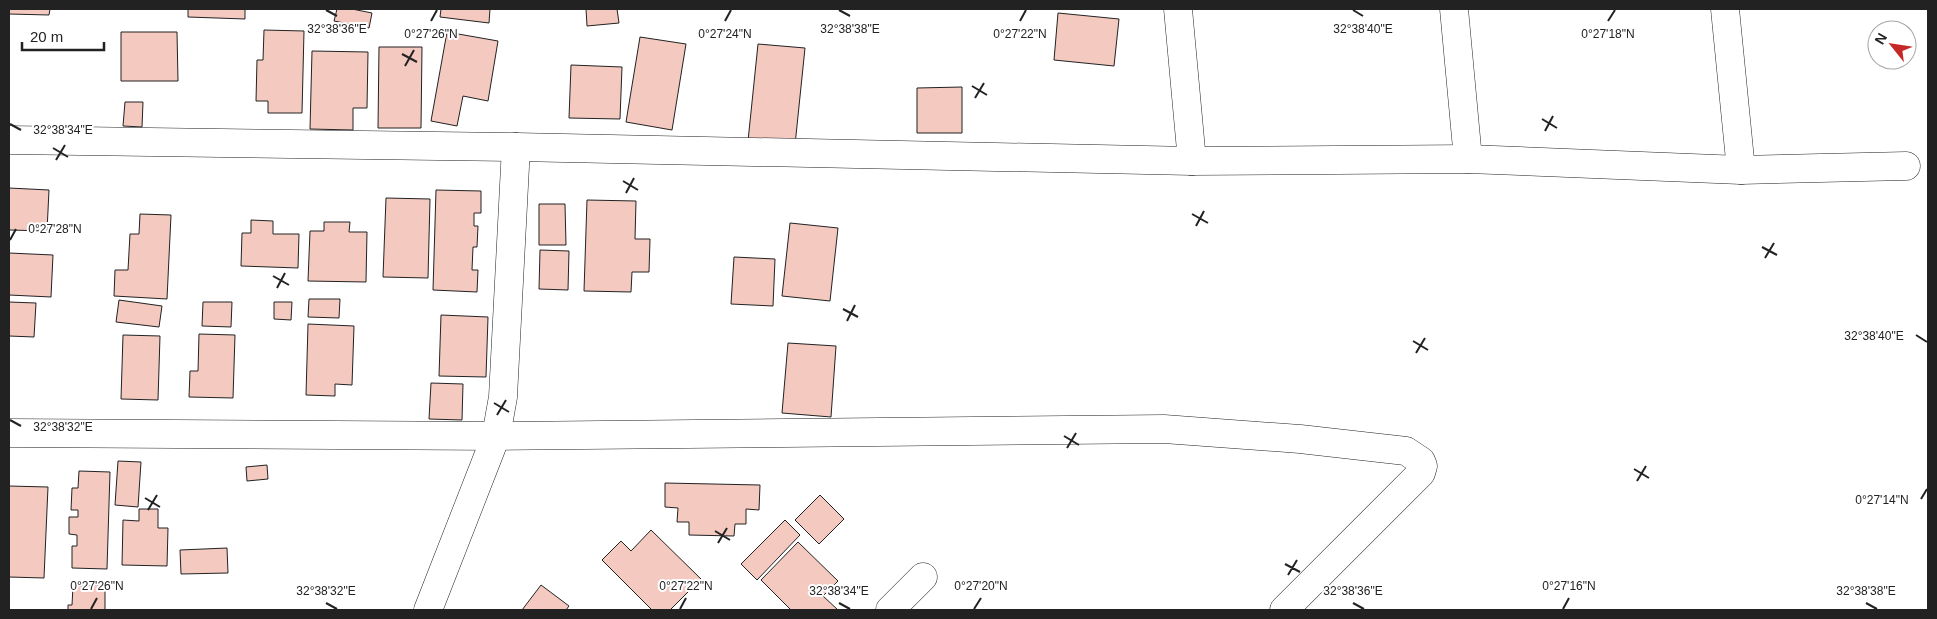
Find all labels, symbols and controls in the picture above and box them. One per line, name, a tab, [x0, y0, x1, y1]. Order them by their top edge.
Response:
scale bar	[22, 20, 105, 52]
north arrow	[1867, 20, 1917, 70]
text: 32°38'36"E	[307, 22, 367, 36]
text: 32°38'38"E	[820, 22, 880, 36]
text: 32°38'40"E	[1333, 22, 1393, 36]
text: 0°27'26"N	[404, 27, 458, 41]
text: 0°27'24"N	[698, 27, 752, 41]
text: 0°27'22"N	[993, 27, 1047, 41]
text: 0°27'18"N	[1581, 27, 1635, 41]
text: 20 m	[30, 28, 63, 45]
text: N	[1871, 30, 1890, 47]
text: 32°38'34"E	[33, 123, 93, 137]
text: 0°27'28"N	[28, 222, 82, 236]
text: 32°38'40"E	[1844, 329, 1904, 343]
text: 32°38'32"E	[33, 420, 93, 434]
text: 0°27'14"N	[1855, 493, 1909, 507]
text: 0°27'26"N	[70, 579, 124, 593]
text: 0°27'22"N	[659, 579, 713, 593]
text: 0°27'20"N	[954, 579, 1008, 593]
text: 0°27'16"N	[1542, 579, 1596, 593]
text: 32°38'32"E	[296, 584, 356, 598]
text: 32°38'34"E	[809, 584, 869, 598]
text: 32°38'36"E	[1323, 584, 1383, 598]
text: 32°38'38"E	[1836, 584, 1896, 598]

